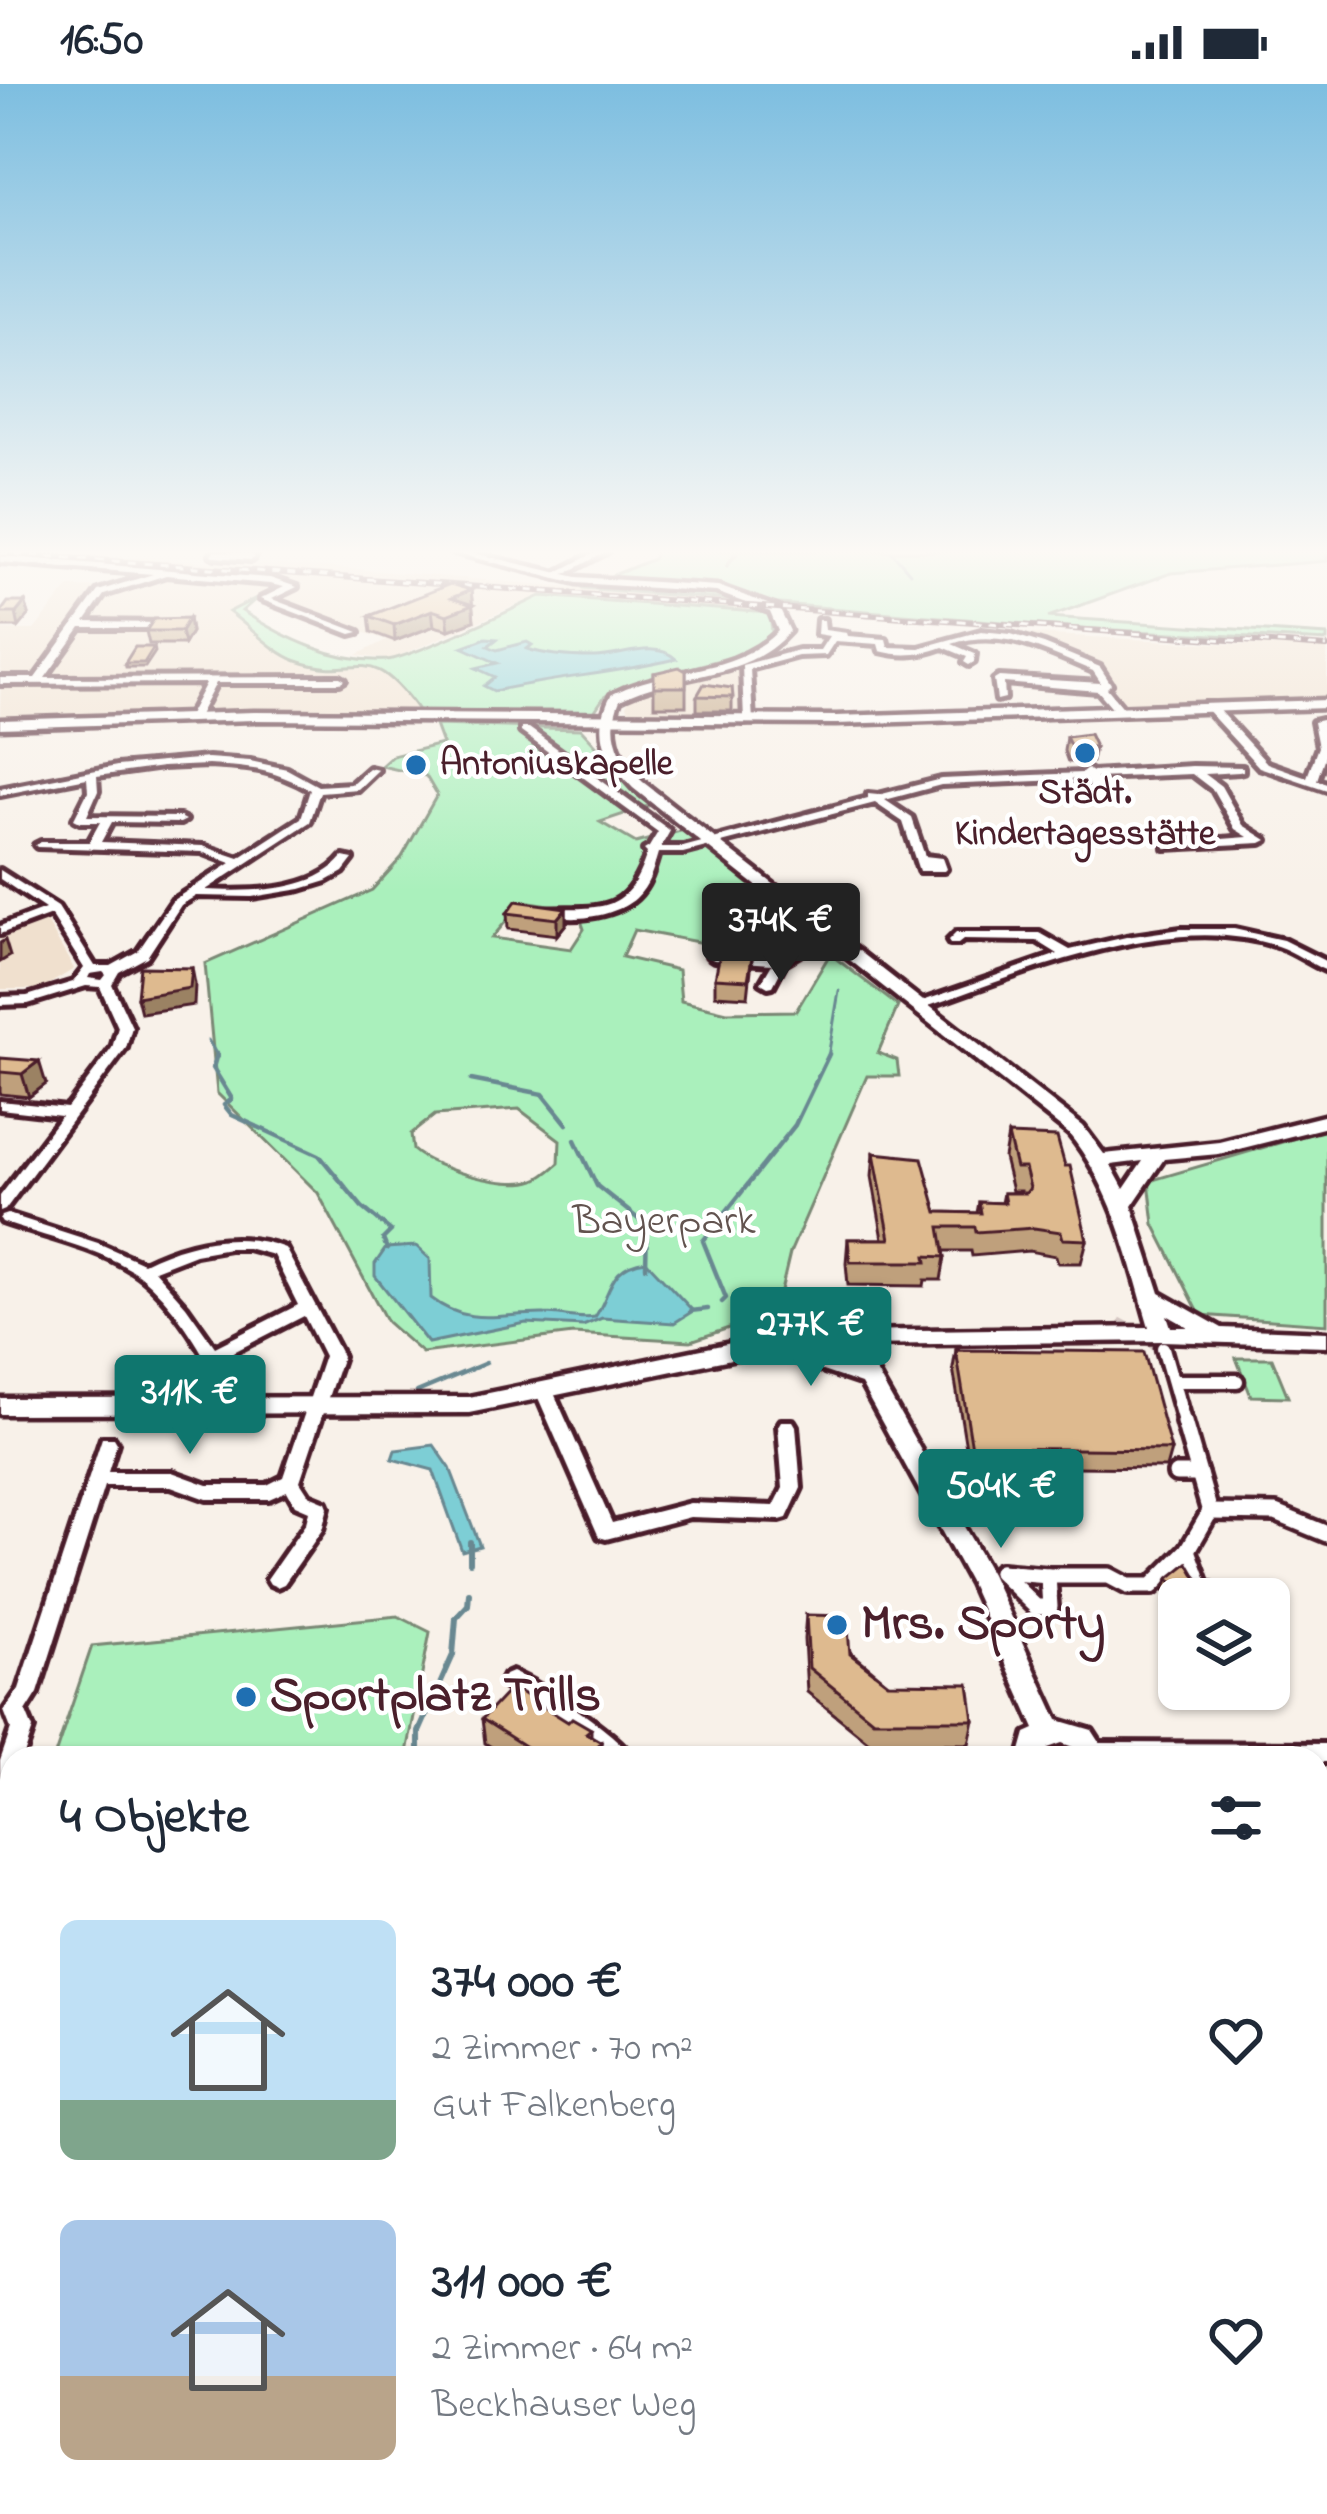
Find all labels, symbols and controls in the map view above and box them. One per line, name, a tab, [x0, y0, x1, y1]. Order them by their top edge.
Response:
text: 16:50	[60, 9, 143, 75]
place label: Antoniuskapelle	[440, 739, 674, 792]
marker: Städt. Kindertagesstätte	[1072, 740, 1098, 766]
marker: Antoniuskapelle	[403, 752, 429, 778]
place label: Städt. Kindertagesstätte	[955, 768, 1216, 863]
pin: 374K €	[683, 883, 879, 985]
text: 374K €	[729, 893, 833, 950]
park label: Bayerpark	[571, 1192, 756, 1253]
pin: 277K €	[713, 1287, 909, 1389]
text: 277K €	[757, 1297, 865, 1354]
pin: 311K €	[92, 1355, 288, 1457]
text: 311K €	[142, 1365, 238, 1422]
pin: 504K €	[903, 1449, 1099, 1551]
text: 504K €	[945, 1459, 1057, 1516]
map controls	[1158, 1578, 1290, 1710]
button: layers	[1158, 1578, 1290, 1710]
place label: Mrs. Sporty	[861, 1588, 1105, 1663]
marker: Mrs. Sporty	[824, 1612, 850, 1638]
place label: Sportplatz Trills	[270, 1660, 601, 1735]
marker: Sportplatz Trills	[233, 1684, 259, 1710]
text: 4 Objekte	[60, 1781, 249, 1856]
icon: filters	[1203, 1785, 1269, 1851]
text: 374 000 €	[432, 1946, 622, 2021]
icon: home	[156, 1968, 300, 2112]
icon: heart	[1203, 2007, 1269, 2073]
text: 2 Zimmer · 70 m²	[432, 2021, 693, 2078]
text: Gut Falkenberg	[432, 2078, 676, 2135]
text: 311 000 €	[432, 2246, 613, 2321]
icon: home	[156, 2268, 300, 2412]
icon: heart	[1203, 2307, 1269, 2373]
text: 2 Zimmer · 64 m²	[432, 2321, 693, 2378]
text: Beckhauser Weg	[432, 2378, 696, 2435]

